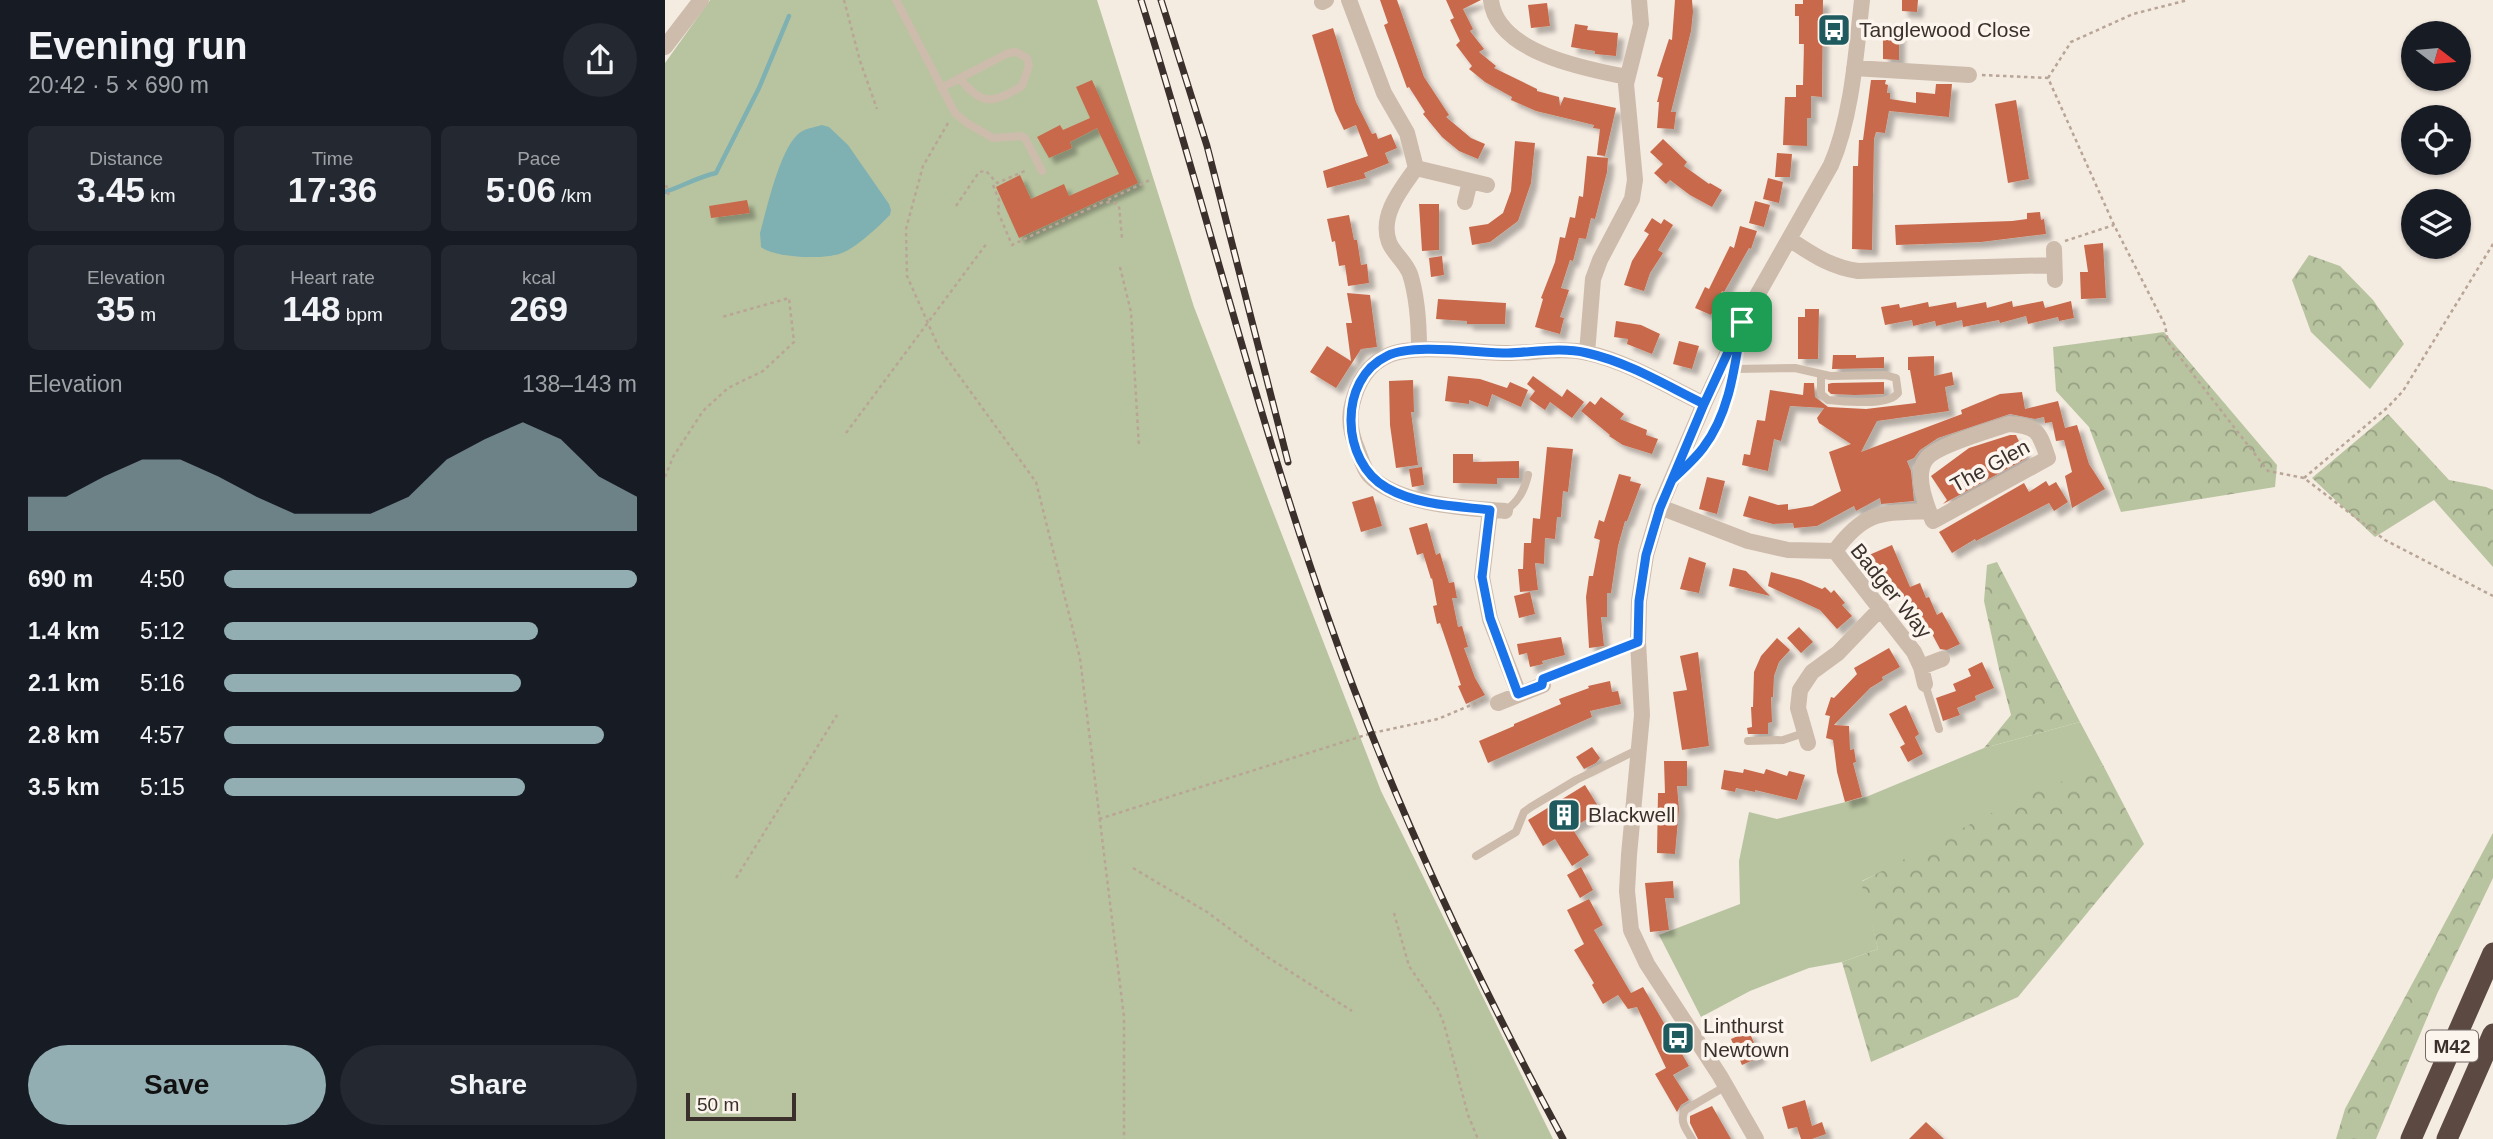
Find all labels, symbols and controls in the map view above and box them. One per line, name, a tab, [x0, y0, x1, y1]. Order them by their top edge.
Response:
bus stop icon: Tanglewood Close	[1815, 11, 1853, 49]
place label: Tanglewood Close	[1859, 18, 2031, 41]
north arrow	[2401, 21, 2471, 91]
map controls	[2401, 21, 2471, 259]
button: share	[563, 23, 637, 97]
text: Evening run	[28, 25, 248, 67]
text: 20:42 · 5 × 690 m	[28, 72, 209, 98]
button: locate	[2401, 105, 2471, 175]
text: Distance	[89, 148, 163, 169]
text: Time	[312, 148, 353, 169]
text: Pace	[517, 148, 560, 169]
text: 3.45	[77, 170, 145, 209]
text: 17:36	[288, 170, 377, 209]
text: 5:06	[486, 170, 556, 209]
text: km	[145, 185, 176, 206]
text: /km	[556, 185, 592, 206]
button: layers	[2401, 189, 2471, 259]
text: Elevation	[87, 267, 165, 288]
text: Heart rate	[290, 267, 375, 288]
text: kcal	[522, 267, 556, 288]
text: 35	[96, 289, 135, 328]
text: 148	[282, 289, 341, 328]
text: 269	[510, 289, 568, 328]
pin	[1712, 292, 1772, 352]
icon: arrive	[1723, 303, 1761, 341]
text: m	[135, 304, 156, 325]
text: bpm	[341, 304, 383, 325]
text: Elevation	[28, 371, 123, 397]
text: 138–143 m	[522, 371, 637, 397]
street label: The Glen	[1946, 435, 2033, 497]
street label: Badger Way	[1846, 539, 1937, 643]
text: 690 m	[28, 566, 93, 592]
text: 4:50	[140, 566, 185, 592]
text: 1.4 km	[28, 618, 100, 644]
text: 5:12	[140, 618, 185, 644]
text: 2.1 km	[28, 670, 100, 696]
text: 5:16	[140, 670, 185, 696]
text: 2.8 km	[28, 722, 100, 748]
text: 4:57	[140, 722, 185, 748]
text: 3.5 km	[28, 774, 100, 800]
text: 5:15	[140, 774, 185, 800]
building icon: Blackwell	[1545, 796, 1583, 834]
place label: Blackwell	[1588, 803, 1676, 826]
place label: Linthurst Newtown	[1703, 1014, 1789, 1061]
bus stop icon: Linthurst Newtown	[1659, 1019, 1697, 1057]
road number: M42	[2426, 1030, 2478, 1062]
button: Save	[28, 1045, 326, 1125]
button: Share	[340, 1045, 637, 1125]
scale bar	[686, 1090, 796, 1122]
text: 50 m	[697, 1094, 739, 1115]

